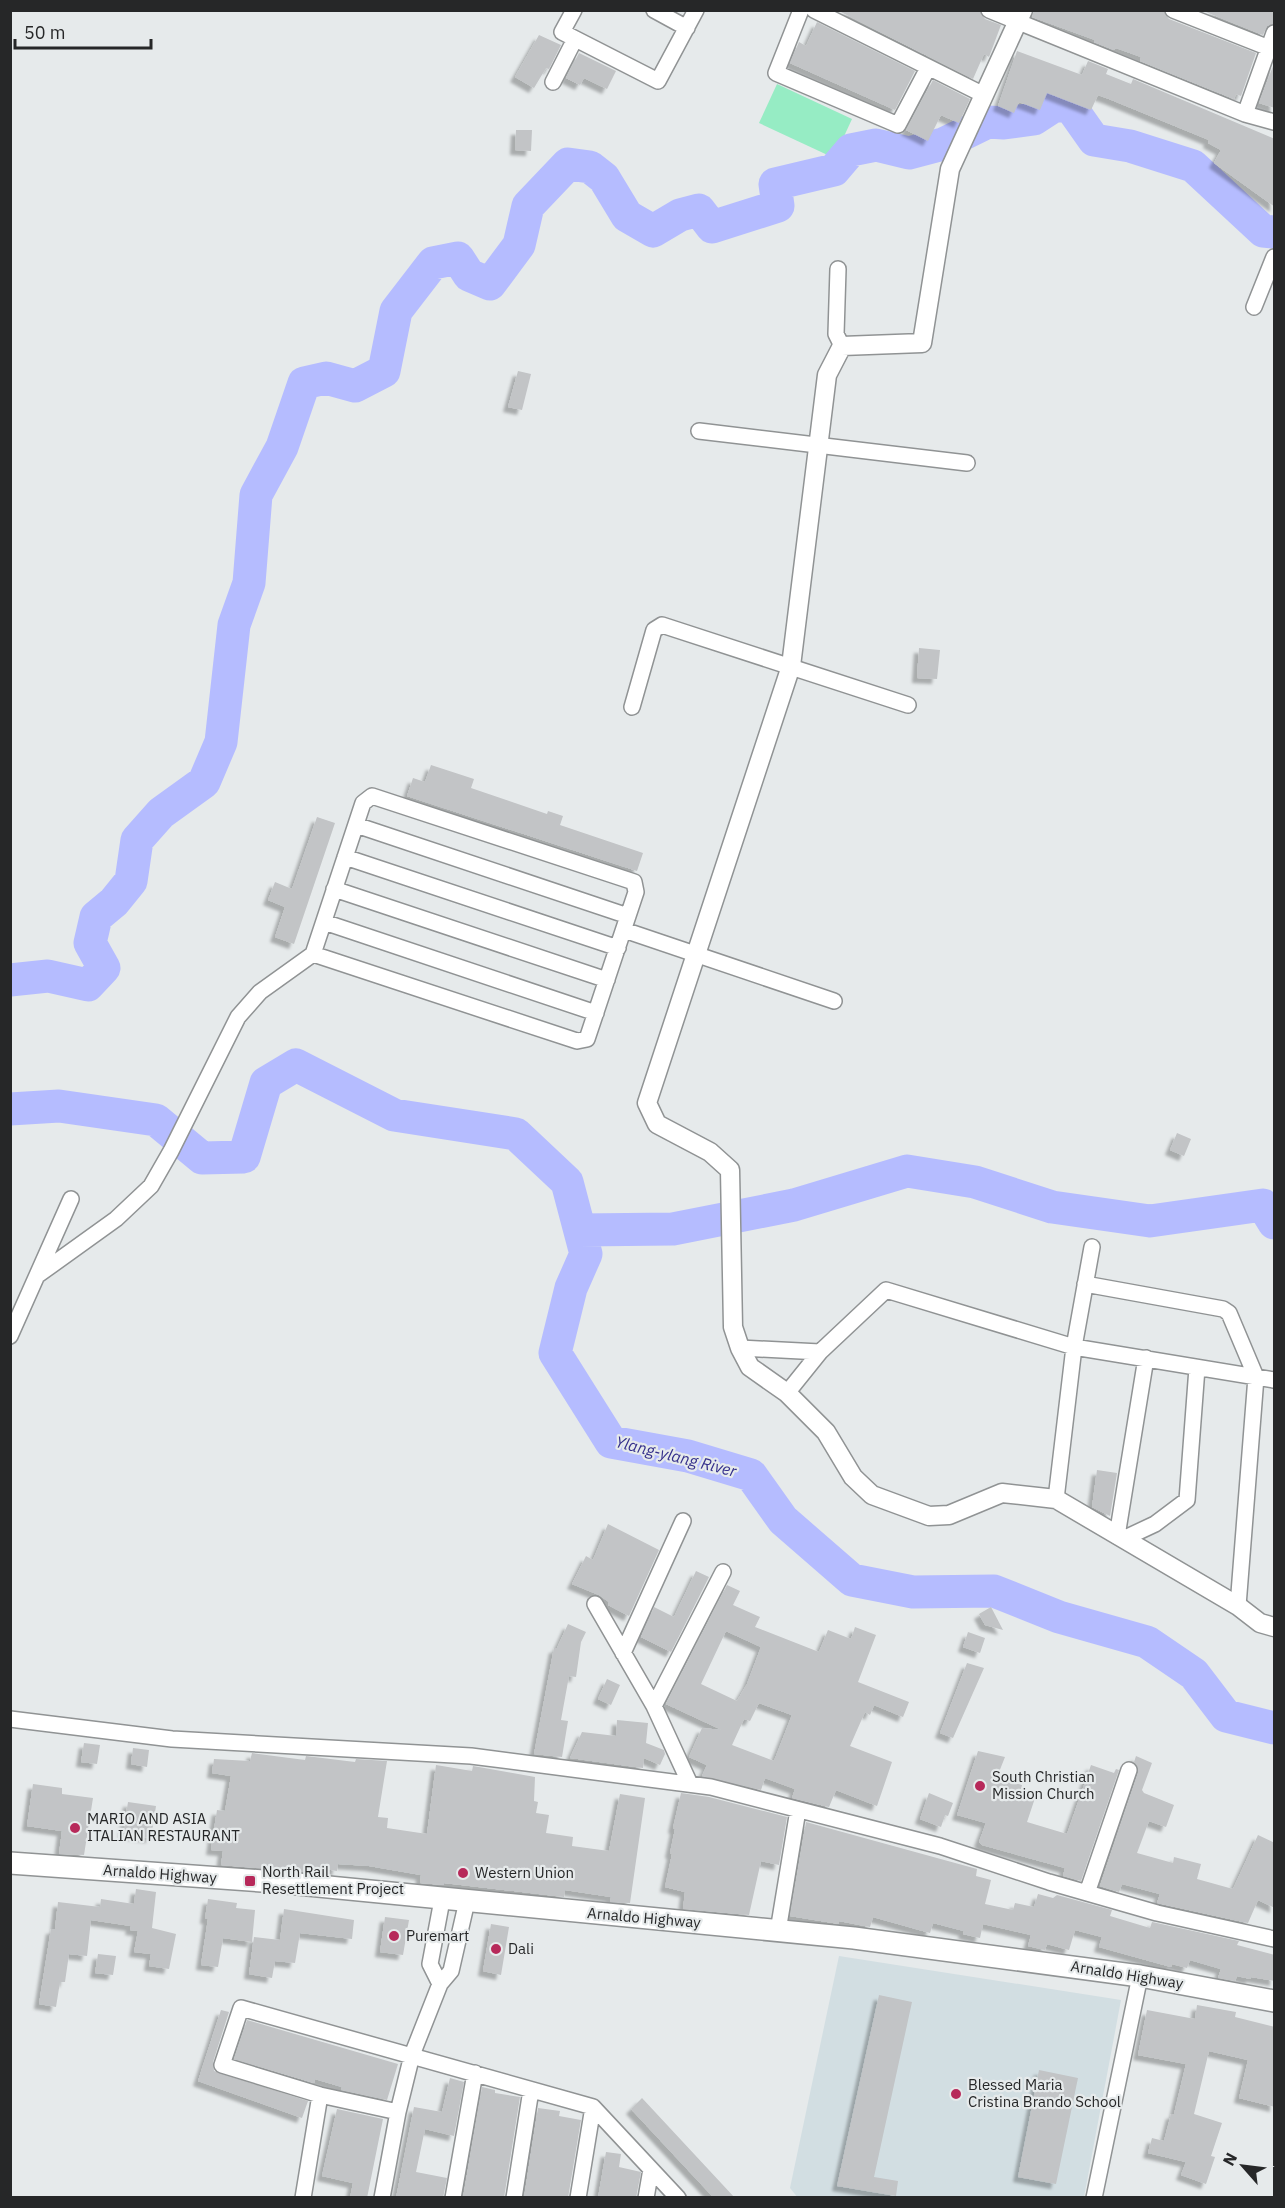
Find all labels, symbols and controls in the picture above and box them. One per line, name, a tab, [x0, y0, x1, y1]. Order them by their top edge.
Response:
scale bar	[15, 12, 152, 50]
text: 50 m	[24, 21, 66, 44]
water label: Ylang-ylang River	[613, 1431, 740, 1481]
place label: South Christian Mission Church	[992, 1767, 1095, 1803]
marker: South Christian Mission Church	[973, 1779, 987, 1793]
place label: MARIO AND ASIA ITALIAN RESTAURANT	[87, 1809, 240, 1845]
marker: MARIO AND ASIA ITALIAN RESTAURANT	[68, 1821, 82, 1835]
street label: Arnaldo Highway	[103, 1860, 218, 1887]
place label: North Rail Resettlement Project	[262, 1862, 404, 1898]
place label: Western Union	[475, 1863, 574, 1882]
marker: Western Union	[456, 1866, 470, 1880]
marker: North Rail Resettlement Project	[243, 1874, 257, 1888]
street label: Arnaldo Highway	[586, 1903, 702, 1932]
place label: Puremart	[406, 1926, 469, 1945]
marker: Puremart	[387, 1929, 401, 1943]
place label: Dali	[508, 1939, 534, 1958]
marker: Dali	[489, 1942, 503, 1956]
street label: Arnaldo Highway	[1069, 1956, 1185, 1993]
place label: Blessed Maria Cristina Brando School	[968, 2075, 1121, 2111]
marker: Blessed Maria Cristina Brando School	[949, 2087, 963, 2101]
north arrow	[1213, 2136, 1273, 2196]
text: N	[1218, 2149, 1241, 2169]

